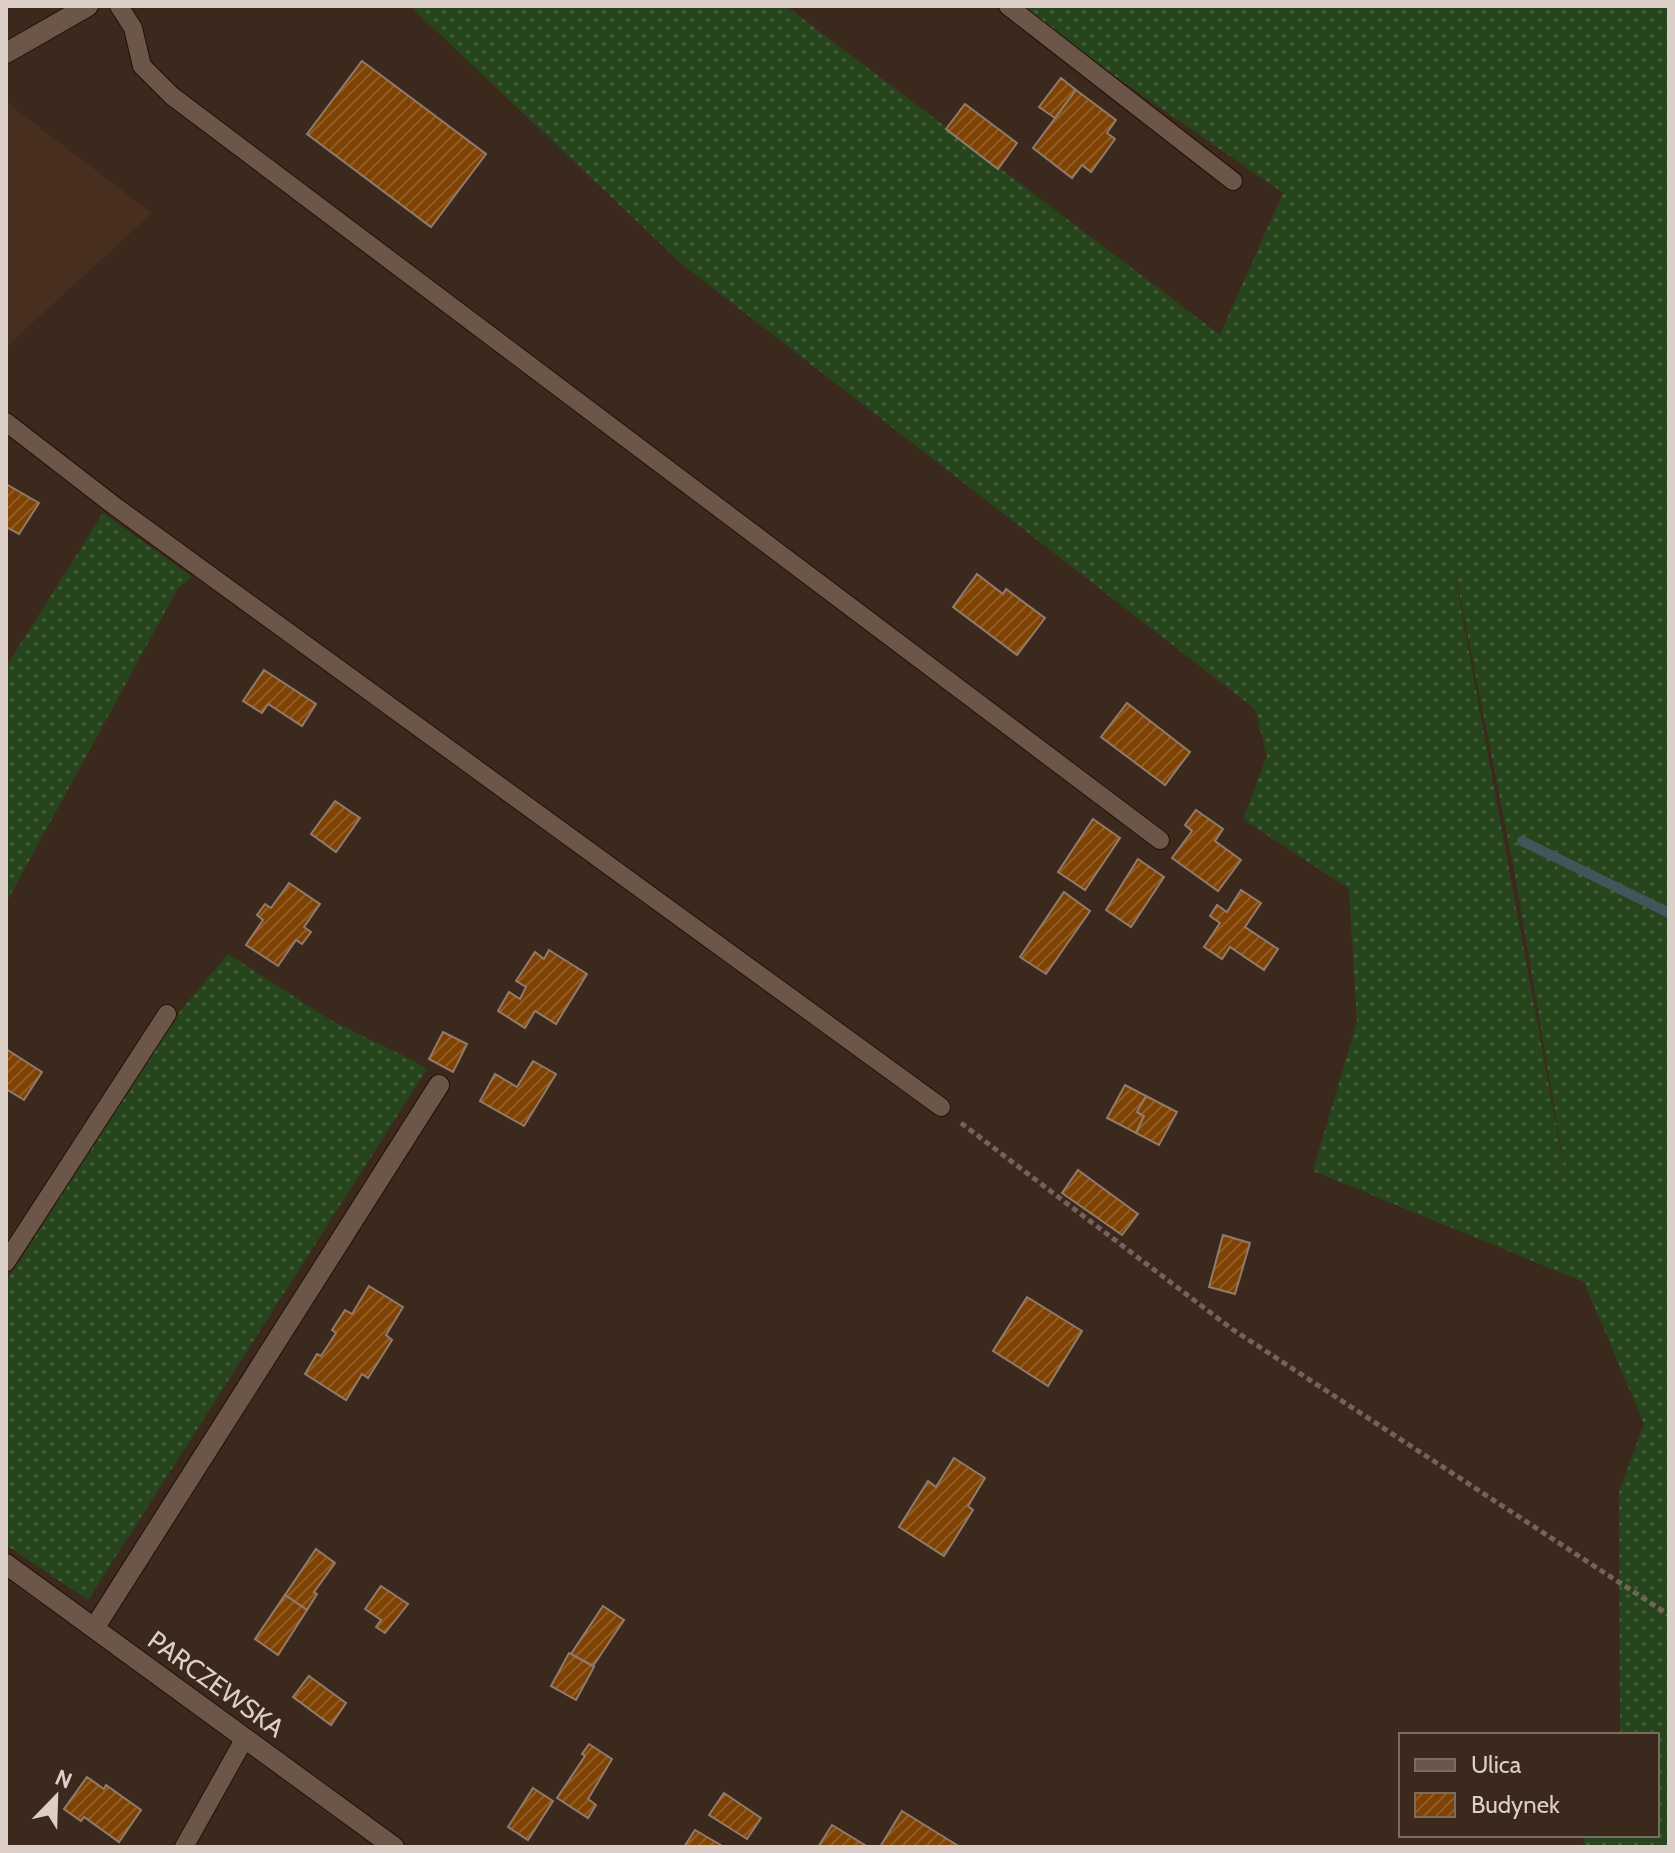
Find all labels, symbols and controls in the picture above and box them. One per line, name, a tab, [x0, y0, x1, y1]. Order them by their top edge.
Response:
street label: PARCZEWSKA	[142, 1624, 290, 1744]
legend	[1399, 1733, 1659, 1837]
text: Ulica	[1471, 1750, 1522, 1779]
north arrow	[16, 1757, 96, 1837]
text: N	[51, 1764, 76, 1795]
text: Budynek	[1471, 1790, 1560, 1819]

